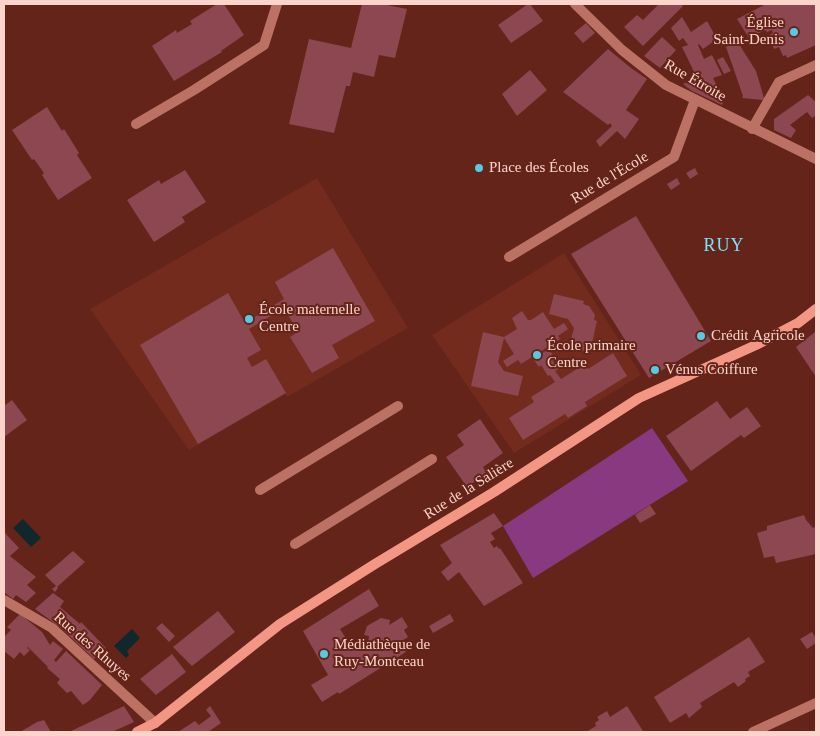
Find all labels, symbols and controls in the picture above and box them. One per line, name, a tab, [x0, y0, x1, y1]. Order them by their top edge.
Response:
place label: Église Saint-Denis	[713, 14, 784, 49]
marker: Église Saint-Denis	[788, 26, 800, 38]
street label: Rue Étroite	[661, 56, 729, 106]
street label: Rue de l'École	[568, 148, 652, 208]
place label: Place des Écoles	[489, 159, 589, 177]
marker: Place des Écoles	[473, 162, 485, 174]
district label: RUY	[703, 235, 745, 257]
place label: École maternelle Centre	[259, 301, 360, 336]
marker: École maternelle Centre	[243, 313, 255, 325]
place label: Crédit Agricole	[711, 327, 805, 345]
marker: Crédit Agricole	[695, 330, 707, 342]
place label: École primaire Centre	[547, 337, 636, 372]
marker: École primaire Centre	[531, 349, 543, 361]
place label: Vénus Coiffure	[665, 361, 758, 379]
marker: Vénus Coiffure	[649, 364, 661, 376]
street label: Rue de la Salière	[421, 454, 517, 524]
street label: Rue des Rhuyes	[50, 609, 134, 685]
place label: Médiathèque de Ruy-Montceau	[334, 636, 430, 671]
marker: Médiathèque de Ruy-Montceau	[318, 648, 330, 660]

